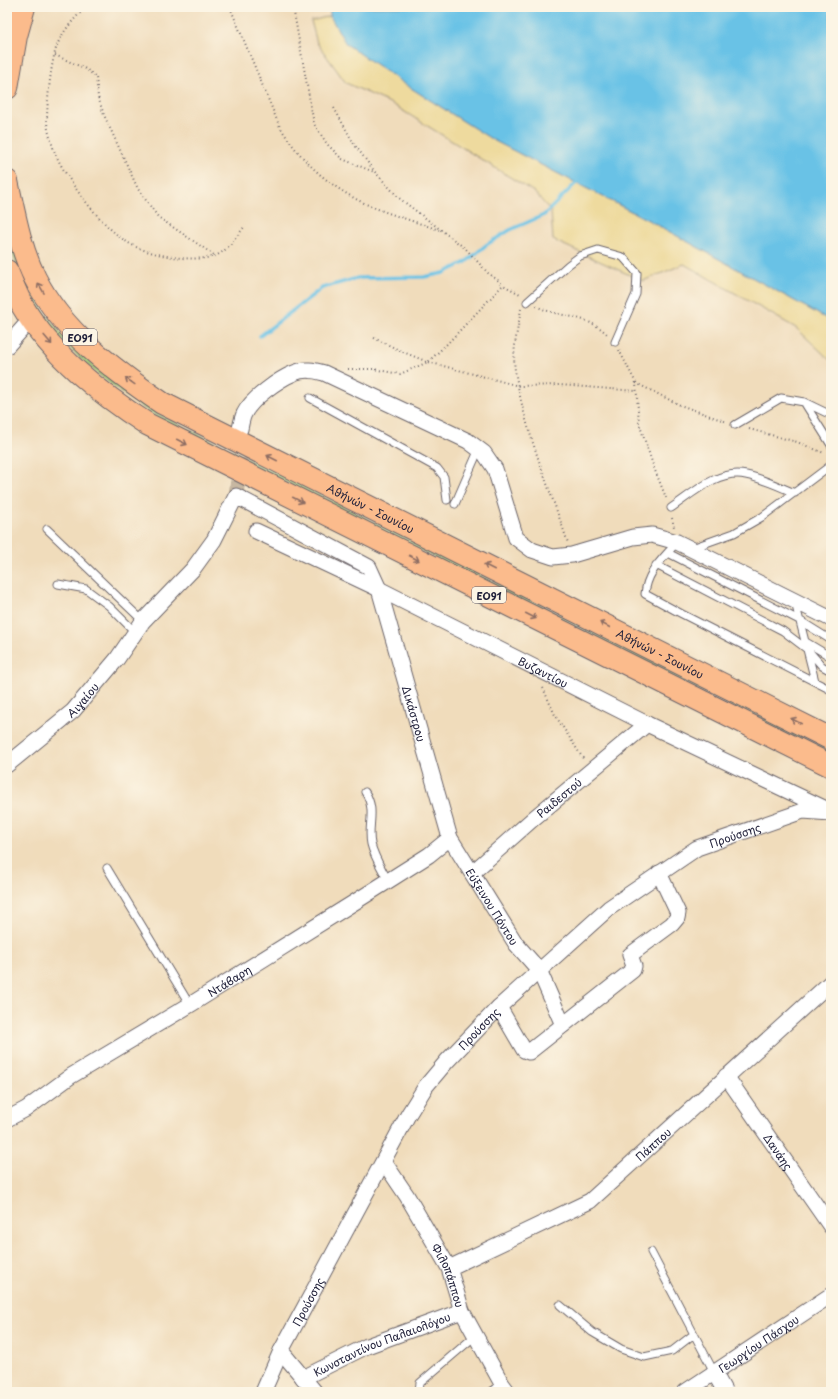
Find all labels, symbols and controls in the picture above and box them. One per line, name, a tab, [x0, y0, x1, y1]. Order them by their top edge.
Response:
one-way arrow	[36, 282, 44, 294]
road number: ΕΟ91	[63, 329, 97, 345]
one-way arrow	[43, 335, 52, 345]
one-way arrow	[125, 377, 136, 385]
one-way arrow	[176, 439, 188, 446]
one-way arrow	[267, 454, 279, 461]
street label: Αθήνών - Σουνίου	[324, 479, 417, 537]
one-way arrow	[292, 497, 304, 504]
one-way arrow	[408, 555, 420, 562]
one-way arrow	[483, 563, 495, 570]
road number: ΕΟ91	[472, 587, 506, 603]
one-way arrow	[524, 613, 536, 620]
one-way arrow	[599, 621, 611, 628]
street label: Αθήνών - Σουνίου	[614, 624, 707, 682]
street label: Βυζαντίου	[515, 652, 571, 692]
street label: Αιγαίου	[63, 679, 102, 721]
street label: Δικάστρου	[398, 684, 431, 743]
one-way arrow	[790, 717, 802, 724]
street label: Ραιδεστού	[532, 773, 585, 821]
street label: Προύσσης	[707, 818, 763, 852]
street label: Εύξεινου Πόντου	[462, 865, 523, 948]
street label: Ντάβαρη	[204, 960, 254, 1001]
street label: Προύσσης	[454, 1003, 503, 1053]
street label: Πάππου	[631, 1123, 674, 1165]
street label: Δανάης	[760, 1130, 797, 1173]
street label: Φιλοπάππου	[428, 1240, 469, 1309]
street label: Προύσσης	[288, 1274, 328, 1329]
street label: Κωνσταντίνου Παλαιολόγου	[310, 1308, 453, 1380]
street label: Γεωργίου Πάσχου	[715, 1310, 802, 1376]

